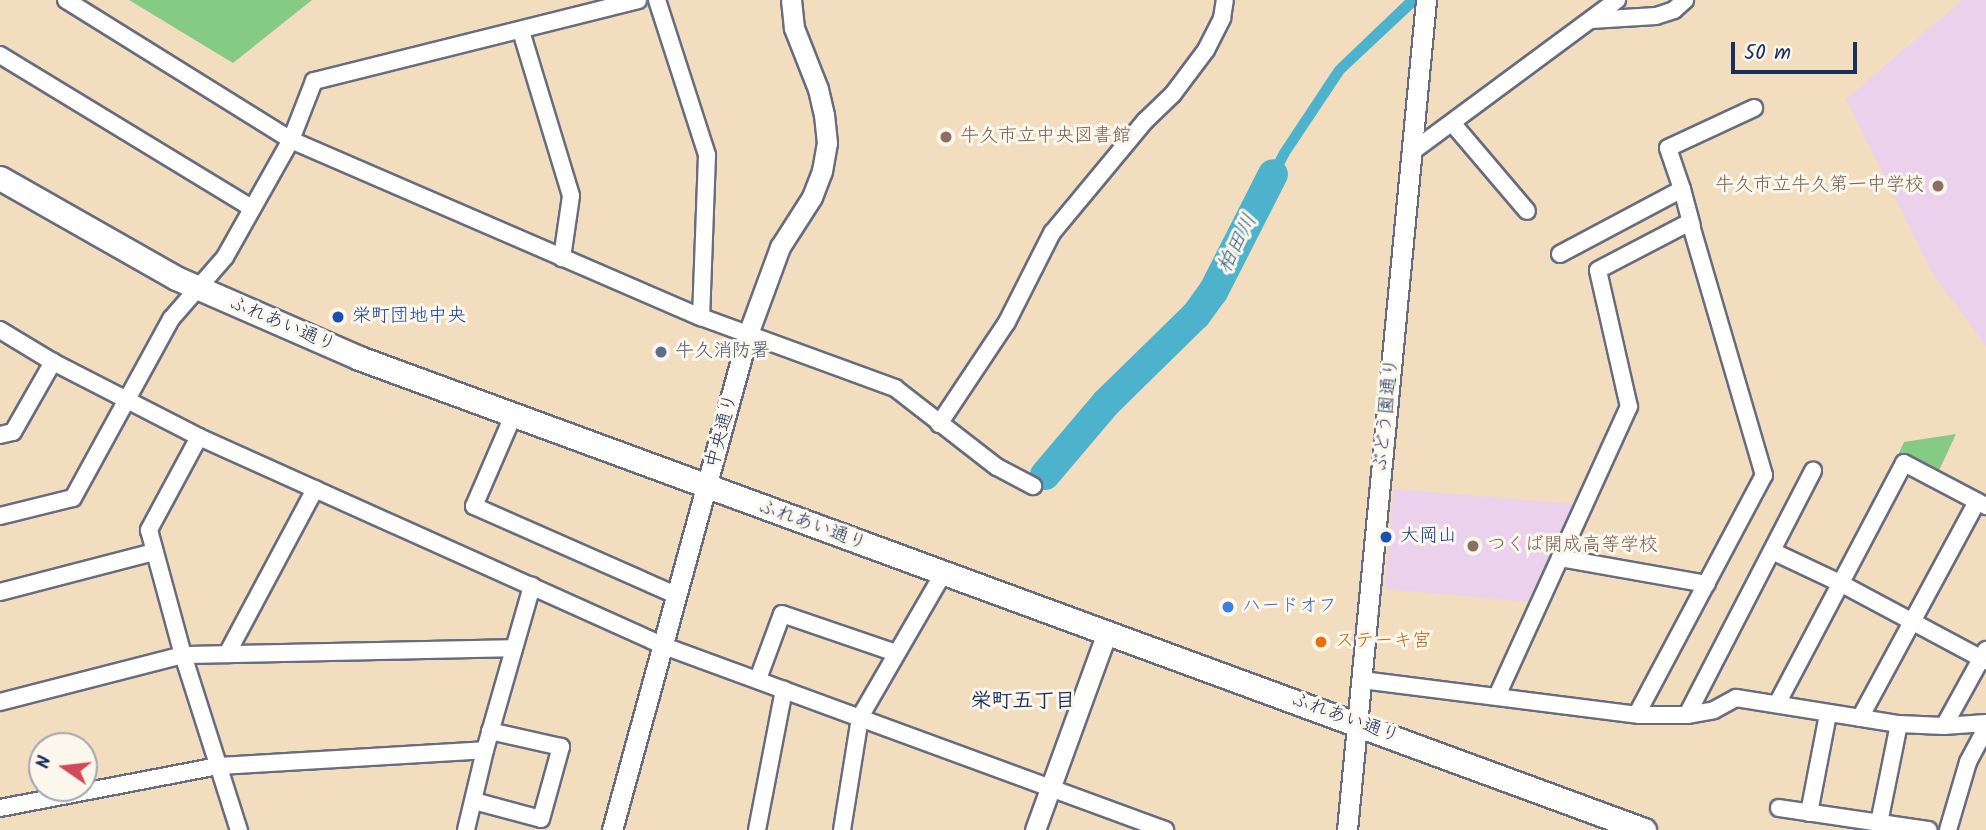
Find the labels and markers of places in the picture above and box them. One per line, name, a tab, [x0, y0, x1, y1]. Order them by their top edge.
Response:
place label: 牛久市立中央図書館	[960, 126, 1131, 148]
marker: 牛久市立中央図書館	[938, 129, 954, 145]
place label: 牛久市立牛久第一中学校	[1715, 175, 1924, 197]
marker: 牛久市立牛久第一中学校	[1930, 178, 1946, 194]
place label: 栄町団地中央	[352, 306, 466, 328]
marker: 栄町団地中央	[330, 309, 346, 325]
place label: 牛久消防署	[675, 341, 770, 363]
marker: 牛久消防署	[653, 344, 669, 360]
place label: 大岡山	[1400, 526, 1457, 548]
marker: 大岡山	[1378, 529, 1394, 545]
place label: つくば開成高等学校	[1487, 535, 1658, 557]
marker: つくば開成高等学校	[1465, 538, 1481, 554]
place label: ハードオフ	[1242, 596, 1337, 618]
marker: ハードオフ	[1220, 599, 1236, 615]
place label: ステーキ宮	[1335, 631, 1430, 653]
marker: ステーキ宮	[1313, 634, 1329, 650]

